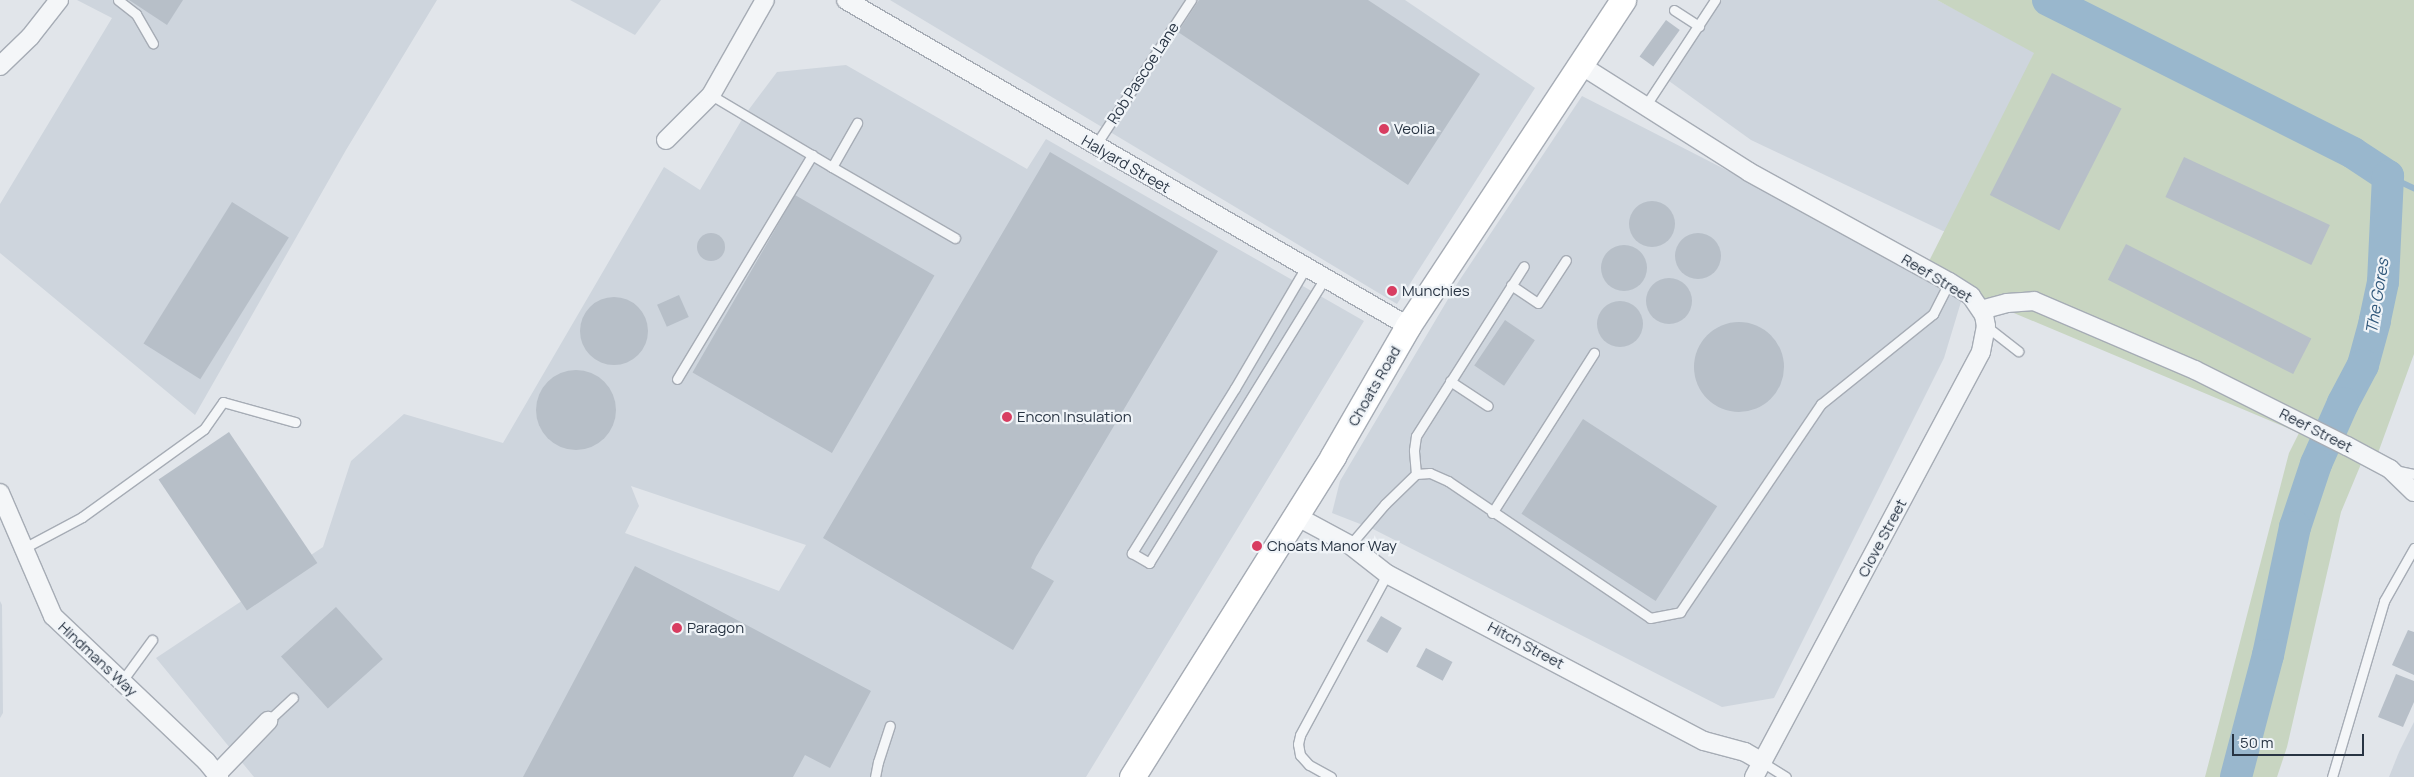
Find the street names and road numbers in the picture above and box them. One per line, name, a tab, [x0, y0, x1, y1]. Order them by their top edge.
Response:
street label: Rob Pascoe Lane	[1103, 19, 1183, 127]
street label: Halyard Street	[1079, 131, 1173, 197]
street label: Reef Street	[1898, 250, 1976, 306]
street label: Choats Road	[1344, 343, 1404, 429]
street label: Reef Street	[2277, 404, 2355, 456]
street label: Clove Street	[1854, 496, 1910, 580]
street label: Hitch Street	[1485, 617, 1567, 673]
street label: Hindmans Way	[55, 618, 141, 700]

